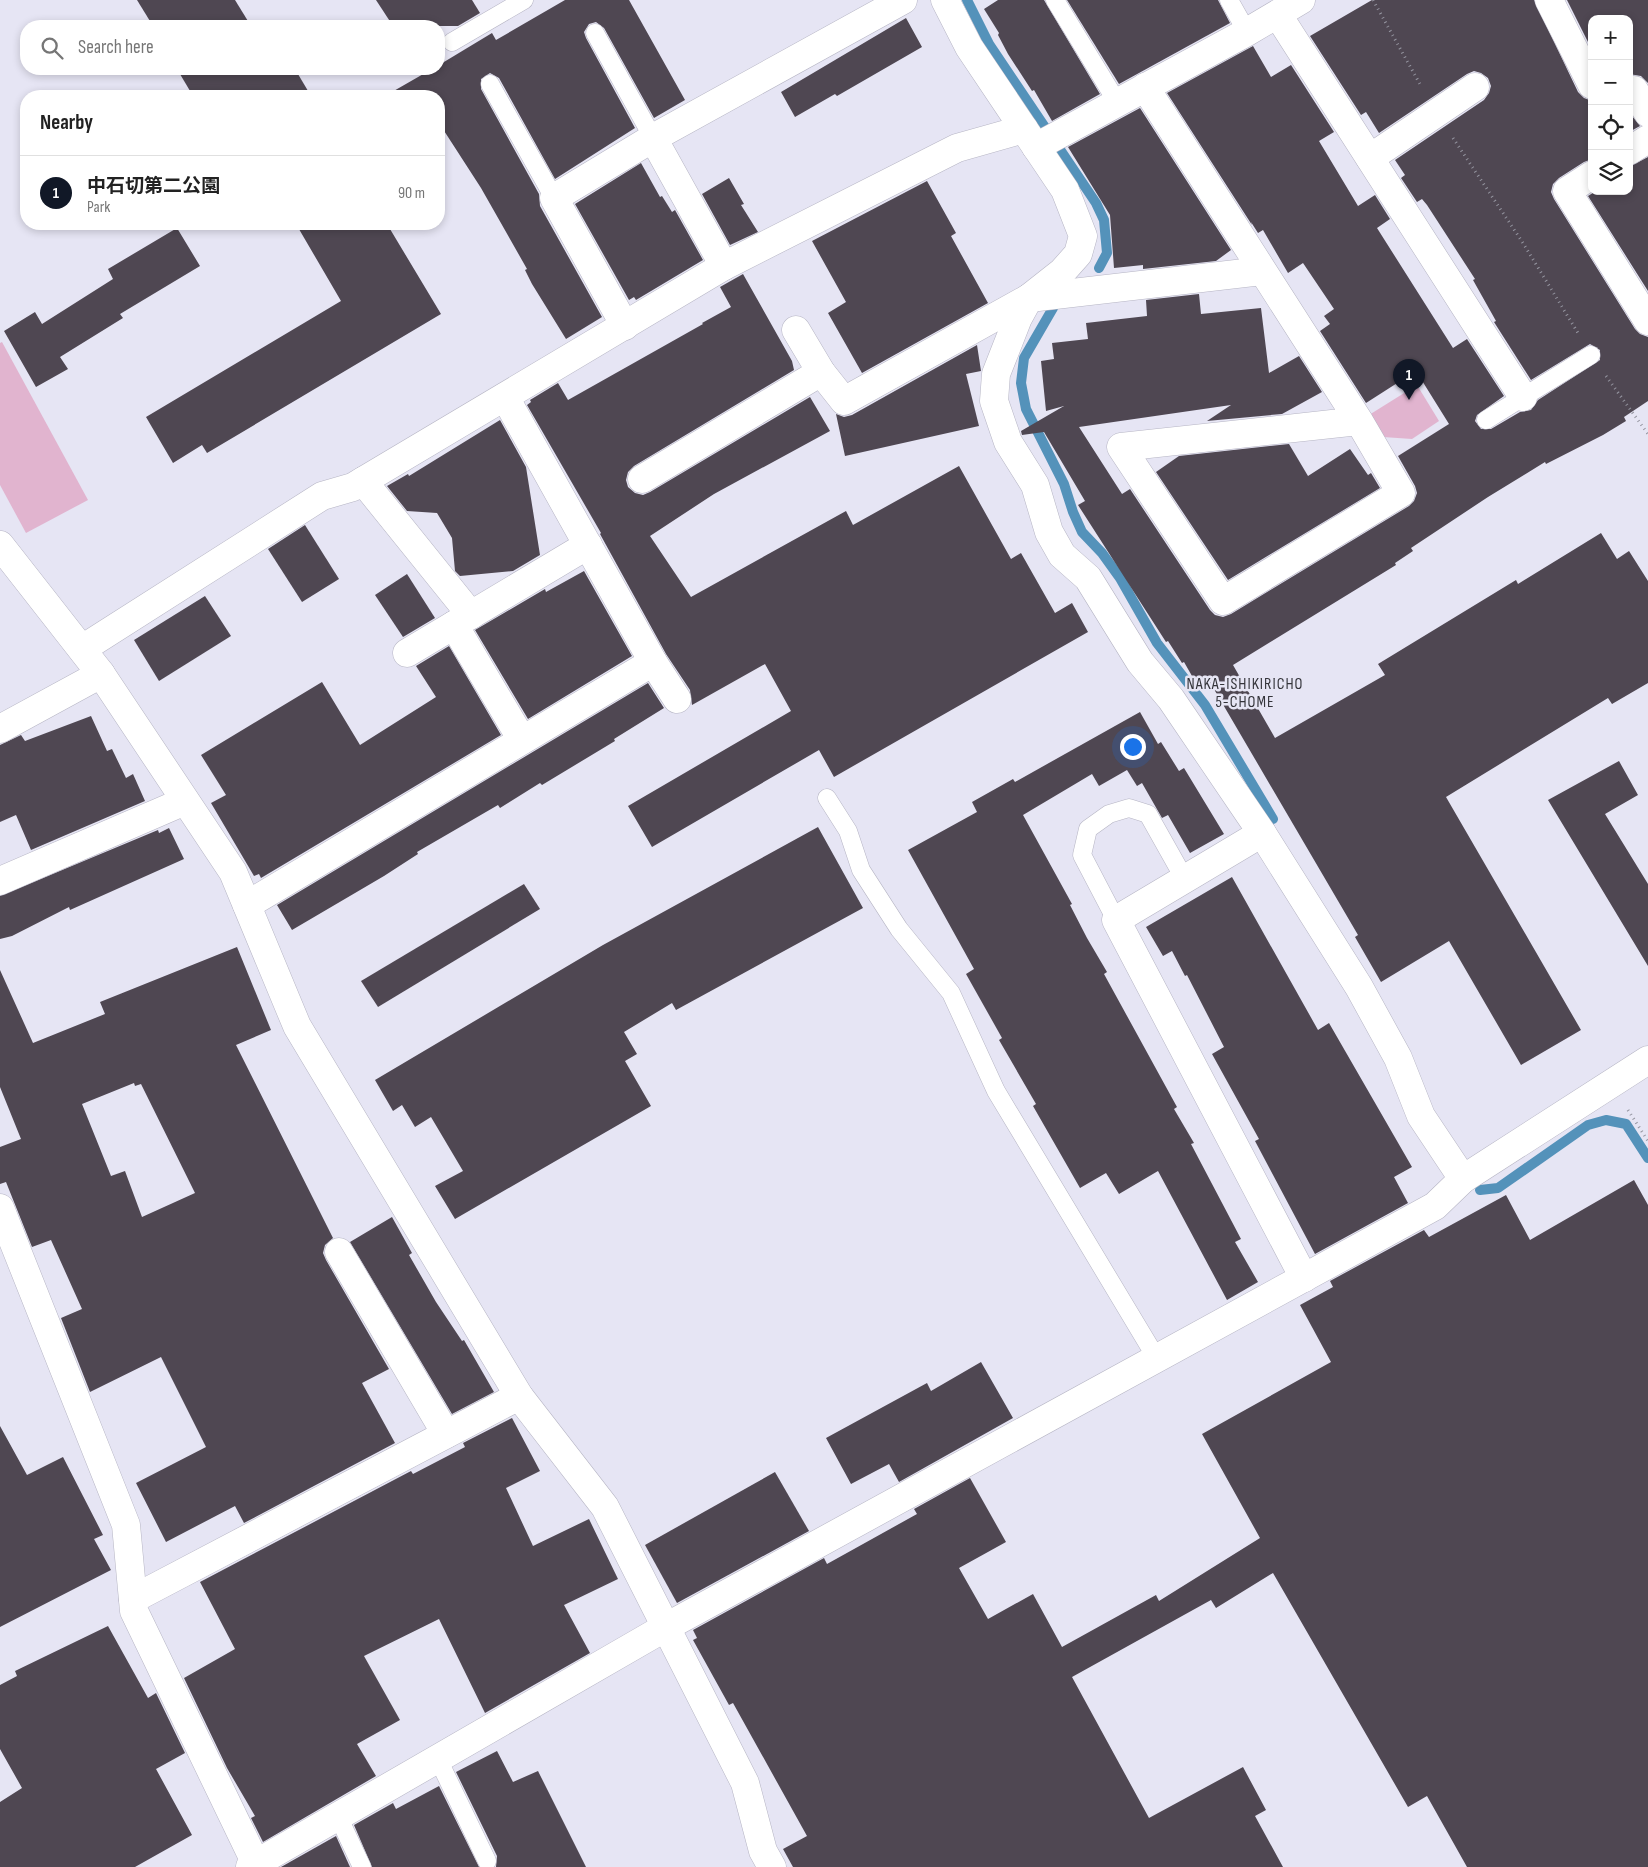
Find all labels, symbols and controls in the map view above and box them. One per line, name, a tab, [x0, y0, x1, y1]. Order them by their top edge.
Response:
map controls	[1588, 15, 1633, 195]
button: +	[1588, 15, 1633, 60]
search box	[20, 20, 445, 75]
icon: search	[38, 34, 66, 62]
text: Search here	[78, 36, 154, 59]
button: −	[1588, 60, 1633, 105]
button: locate	[1588, 105, 1633, 150]
text: Nearby	[40, 110, 93, 135]
button: layers	[1588, 150, 1633, 195]
text: 中石切第二公園	[87, 175, 220, 198]
text: 1	[53, 184, 59, 203]
text: 90 m	[398, 184, 425, 203]
text: Park	[87, 198, 110, 217]
pin: 1	[1393, 359, 1425, 400]
district label: NAKA-ISHIKIRICHO 5-CHOME	[1187, 675, 1303, 712]
your location	[1120, 734, 1146, 760]

